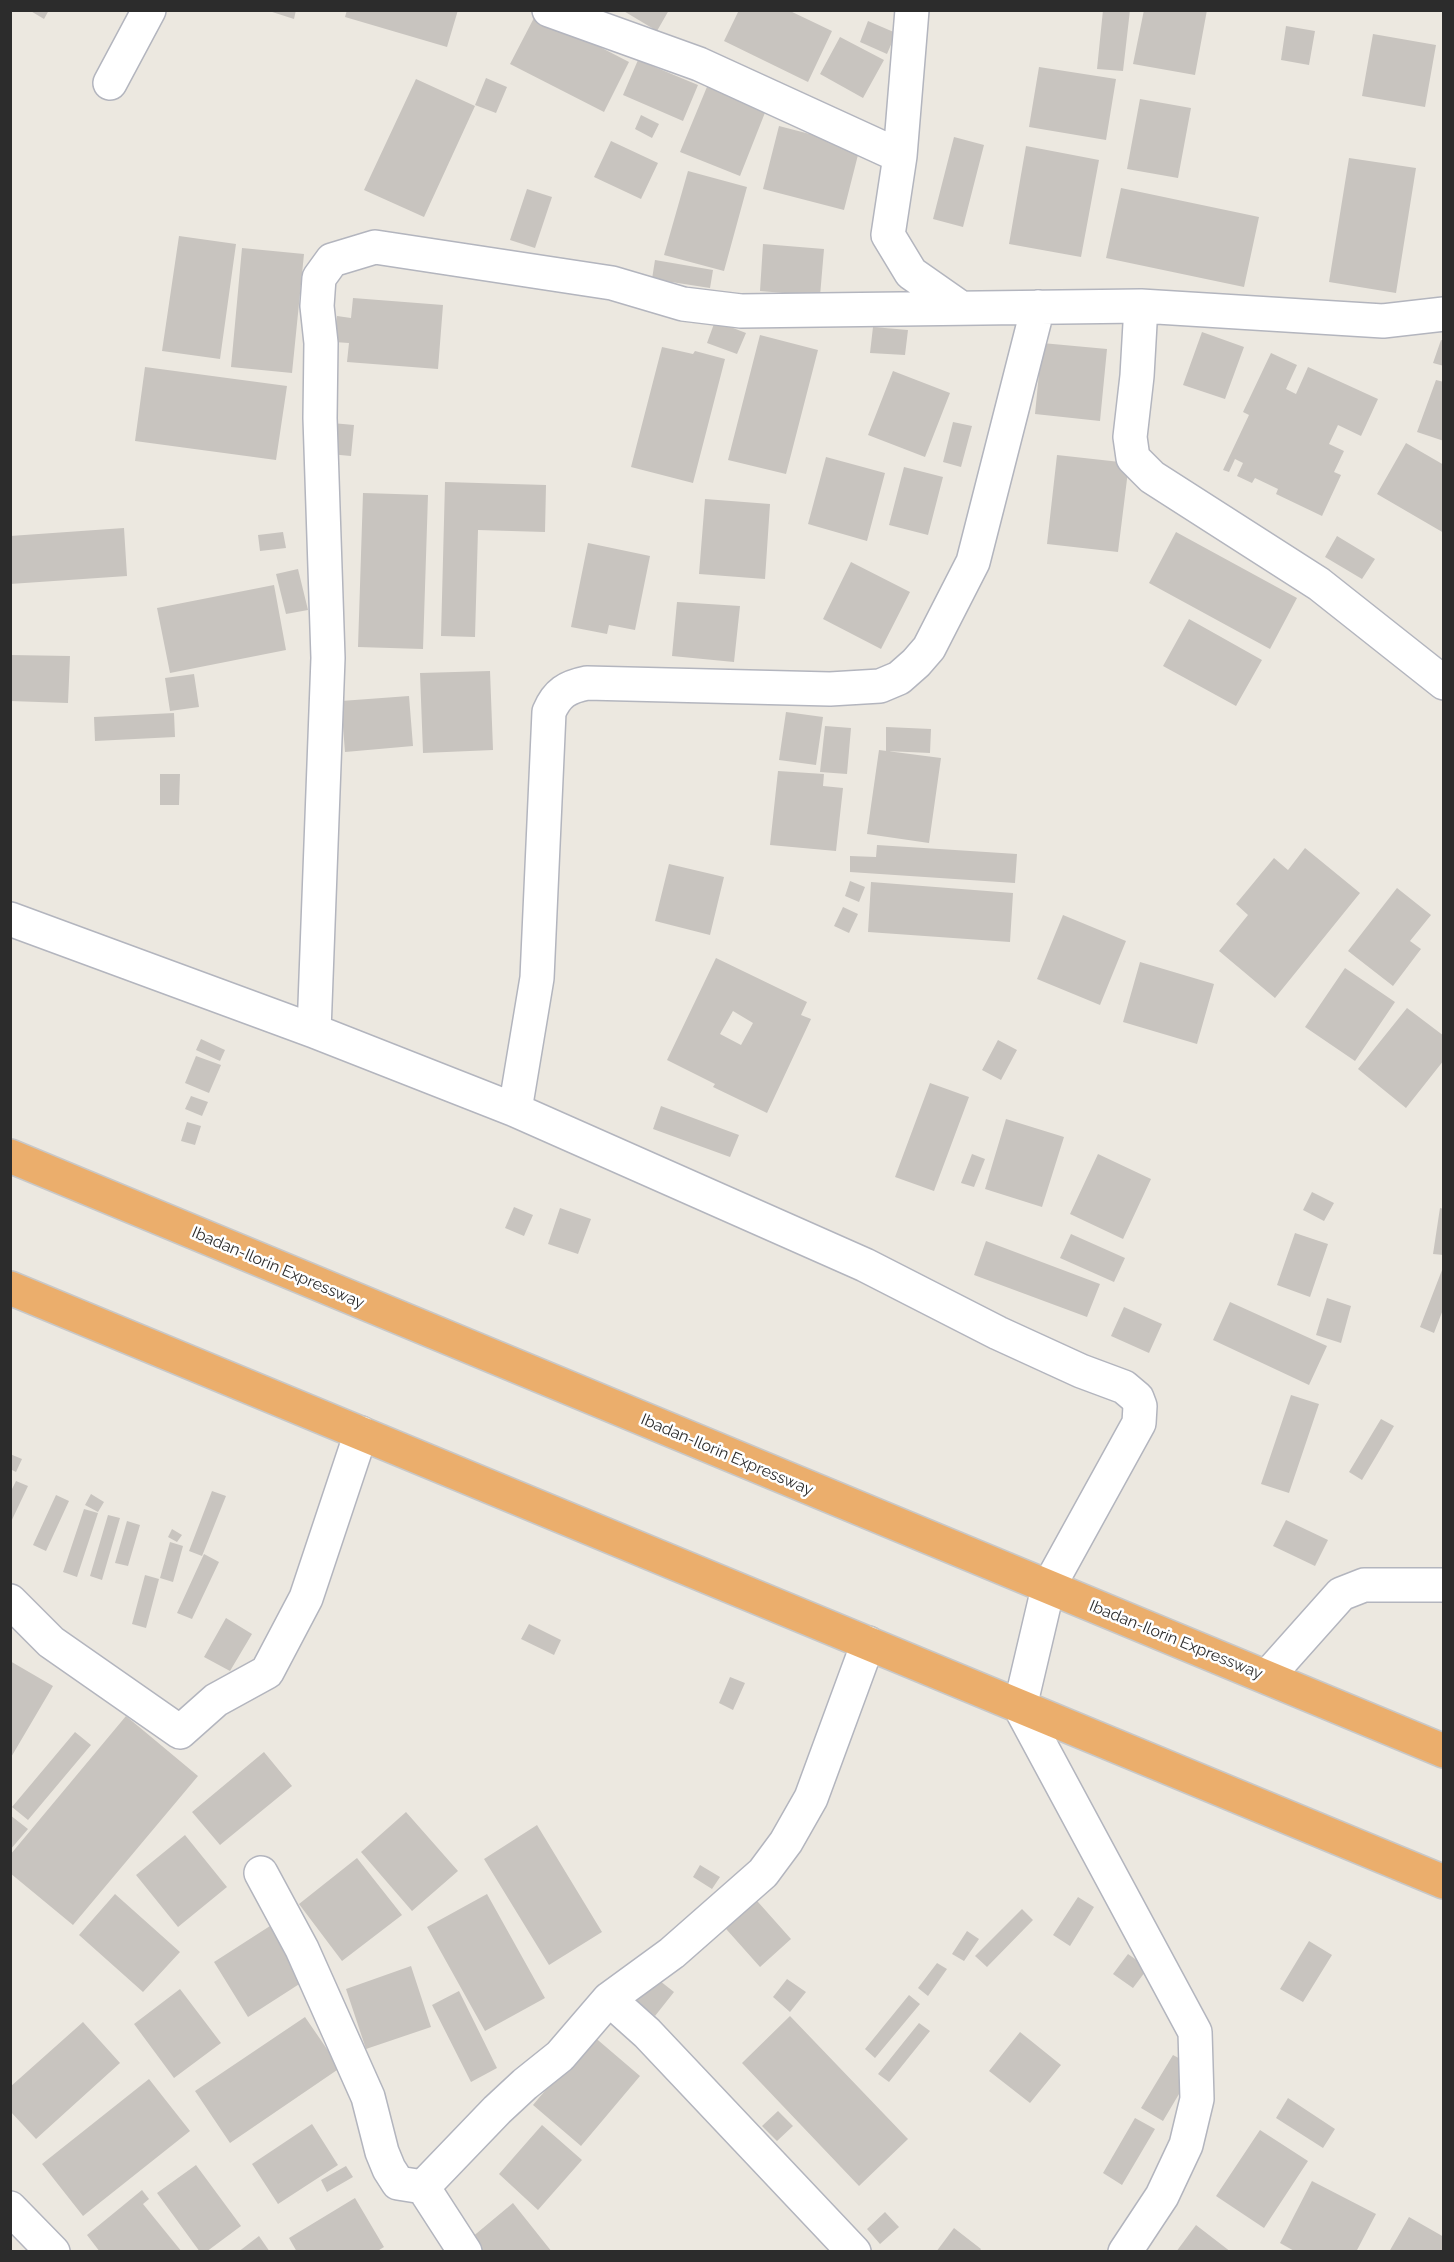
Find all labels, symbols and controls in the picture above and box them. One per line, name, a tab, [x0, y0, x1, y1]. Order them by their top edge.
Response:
street label: Ibadan-Ilorin Expressway	[189, 1223, 367, 1313]
street label: Ibadan-Ilorin Expressway	[638, 1410, 816, 1500]
street label: Ibadan-Ilorin Expressway	[1086, 1596, 1266, 1684]

